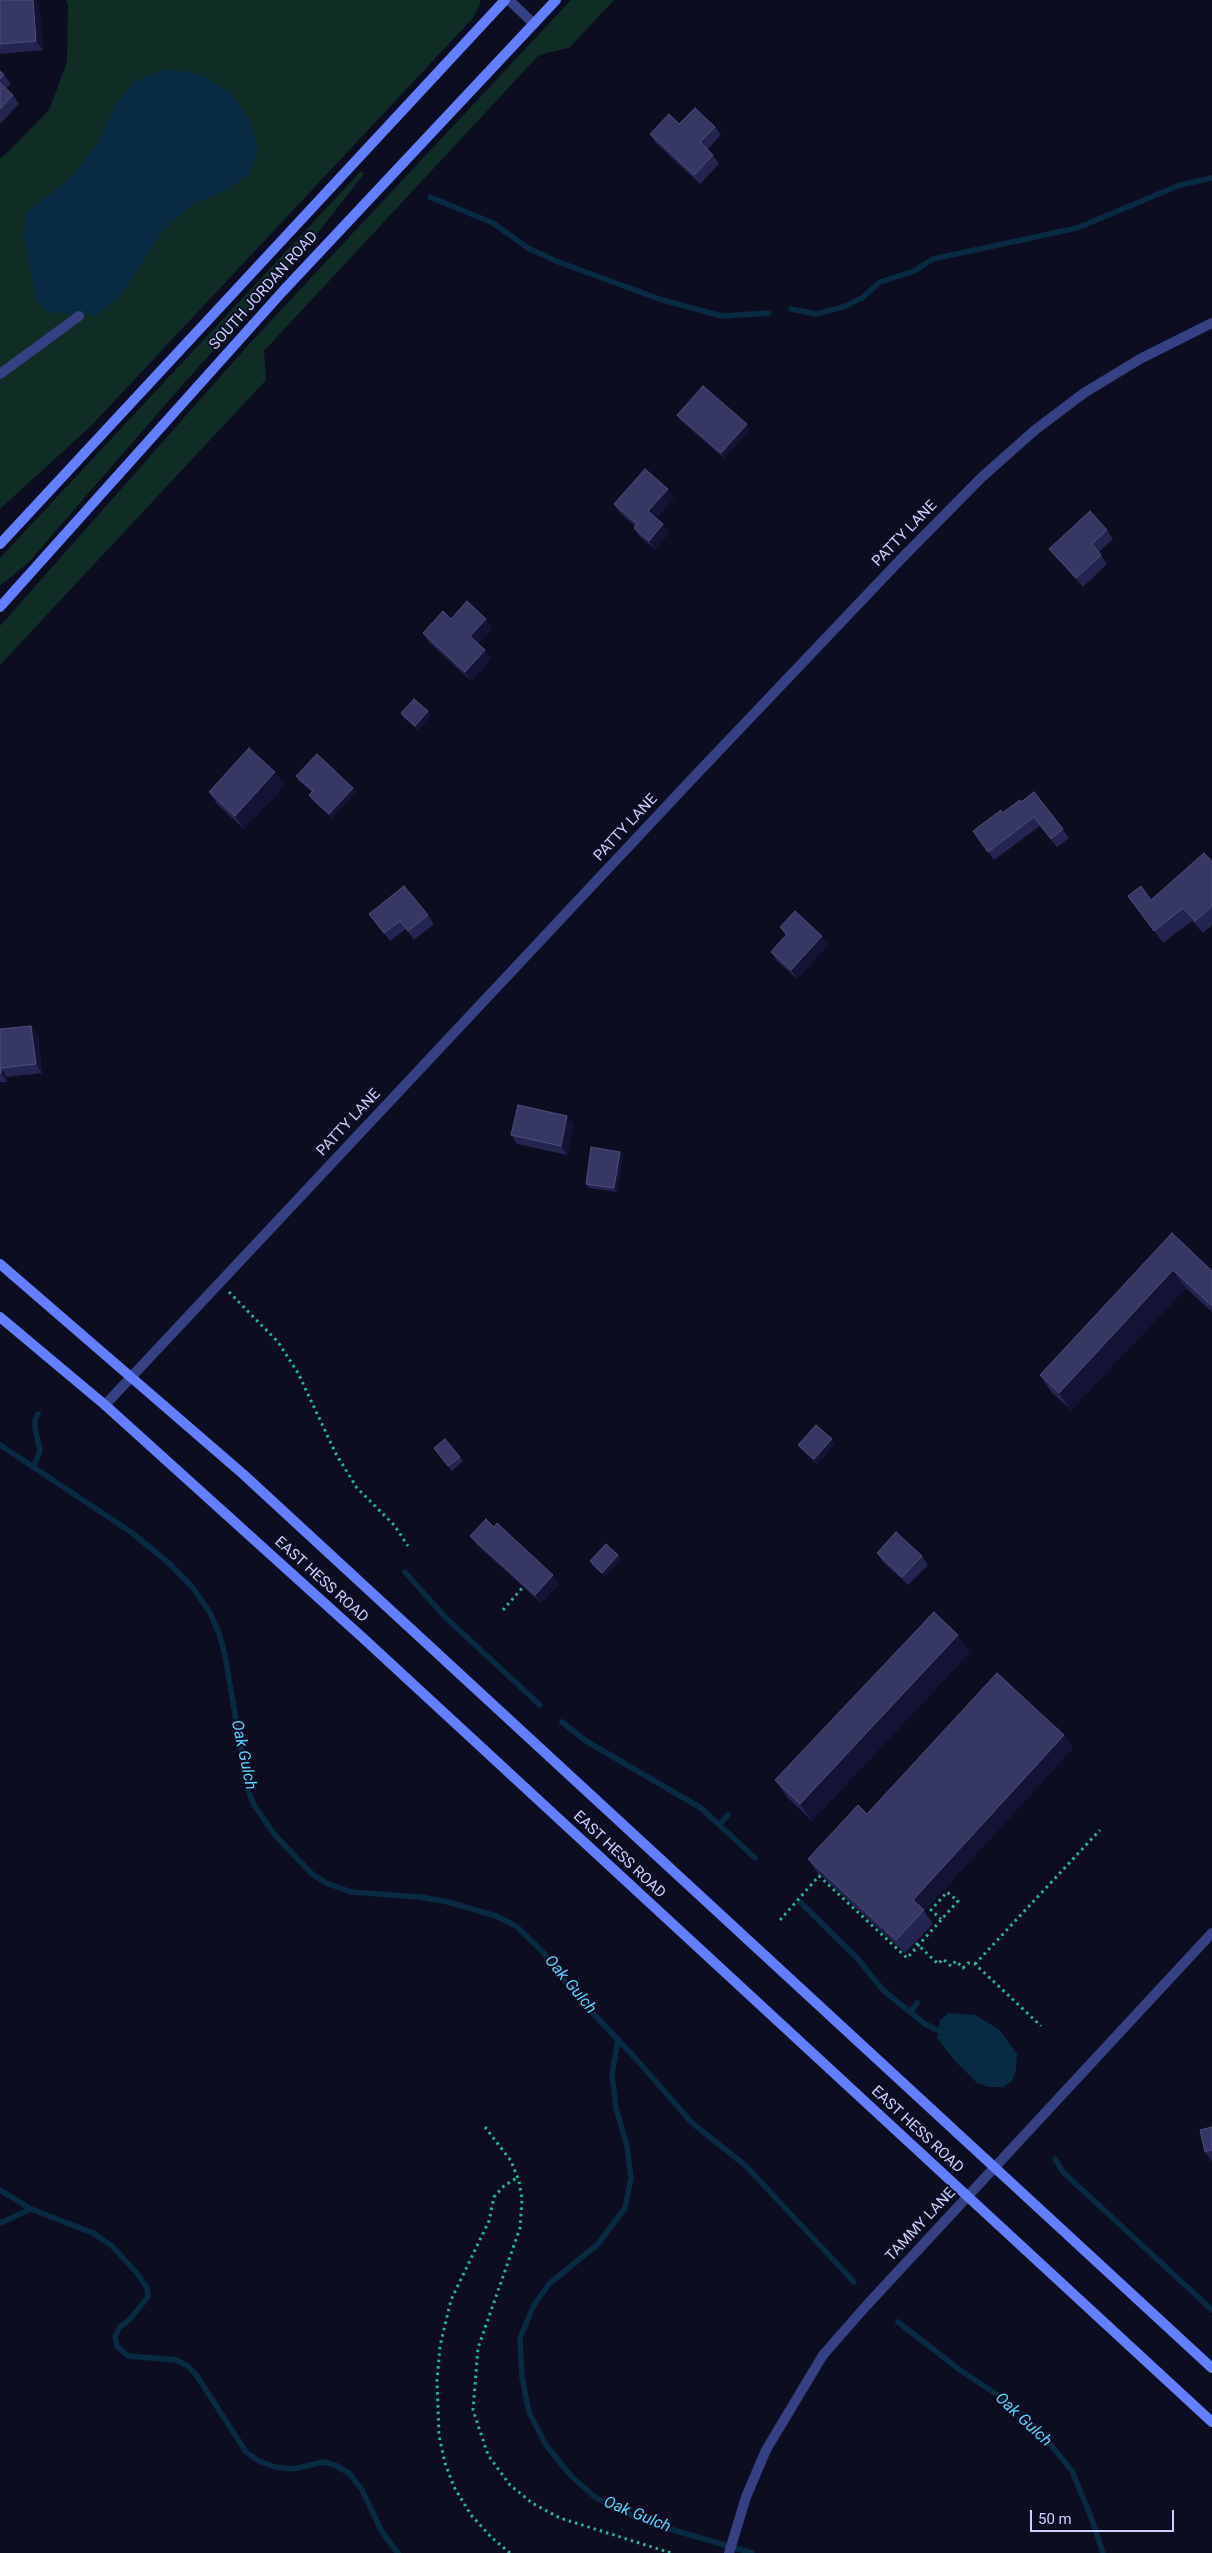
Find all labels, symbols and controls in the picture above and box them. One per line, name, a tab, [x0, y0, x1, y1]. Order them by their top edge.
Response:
street label: SOUTH JORDAN ROAD	[206, 228, 322, 354]
street label: PATTY LANE	[869, 497, 941, 571]
street label: PATTY LANE	[590, 791, 662, 865]
street label: PATTY LANE	[313, 1086, 385, 1160]
street label: EAST HESS ROAD	[271, 1533, 371, 1627]
water label: Oak Gulch	[226, 1719, 260, 1791]
street label: EAST HESS ROAD	[569, 1808, 669, 1902]
water label: Oak Gulch	[540, 1952, 600, 2018]
street label: EAST HESS ROAD	[867, 2083, 967, 2177]
street label: TAMMY LANE	[882, 2184, 960, 2266]
water label: Oak Gulch	[991, 2389, 1055, 2451]
water label: Oak Gulch	[601, 2493, 673, 2537]
scale bar	[1032, 2500, 1176, 2532]
text: 50 m	[1038, 2510, 1072, 2528]

